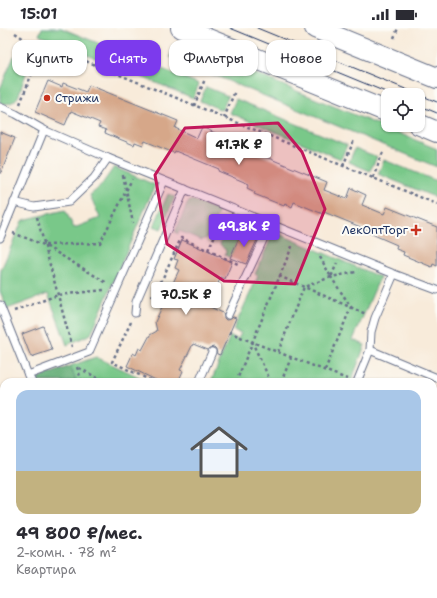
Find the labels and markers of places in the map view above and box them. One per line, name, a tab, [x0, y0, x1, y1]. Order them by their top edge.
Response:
place label: Стрижи	[55, 90, 99, 106]
marker: Стрижи	[42, 93, 52, 103]
pin: 41.7K ₽	[202, 132, 276, 166]
pin: 49.8K ₽	[207, 214, 281, 248]
place label: ЛекОптТорг	[342, 222, 409, 238]
marker: ЛекОптТорг	[411, 225, 421, 235]
pin: 70.5K ₽	[149, 282, 223, 316]

